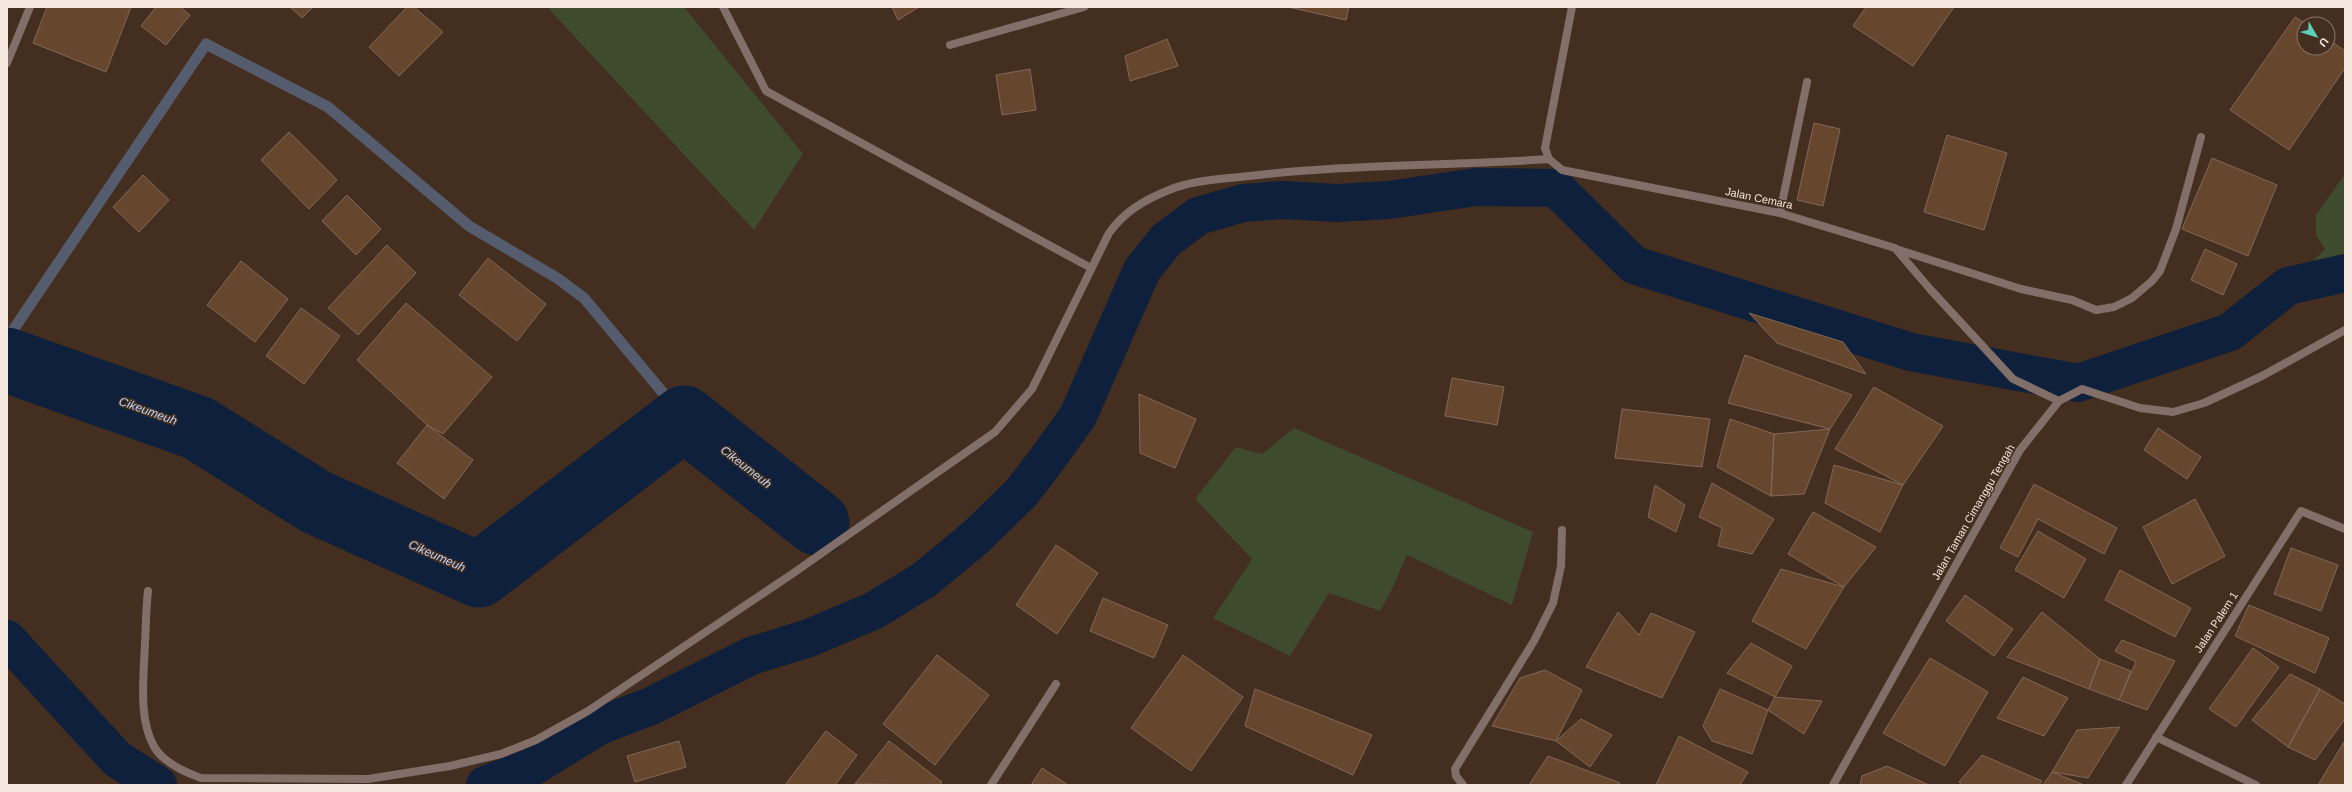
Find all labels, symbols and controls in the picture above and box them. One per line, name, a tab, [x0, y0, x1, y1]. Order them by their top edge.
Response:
north arrow	[2296, 16, 2336, 56]
text: U	[2317, 35, 2331, 49]
street label: Jalan Cemara	[1724, 185, 1795, 211]
water label: Cikeumeuh	[117, 394, 179, 428]
street label: Jalan Taman Cimanggu Tengah	[1929, 442, 2017, 582]
water label: Cikeumeuh	[718, 443, 774, 491]
water label: Cikeumeuh	[406, 537, 468, 575]
street label: Jalan Palem 1	[2192, 589, 2240, 655]

